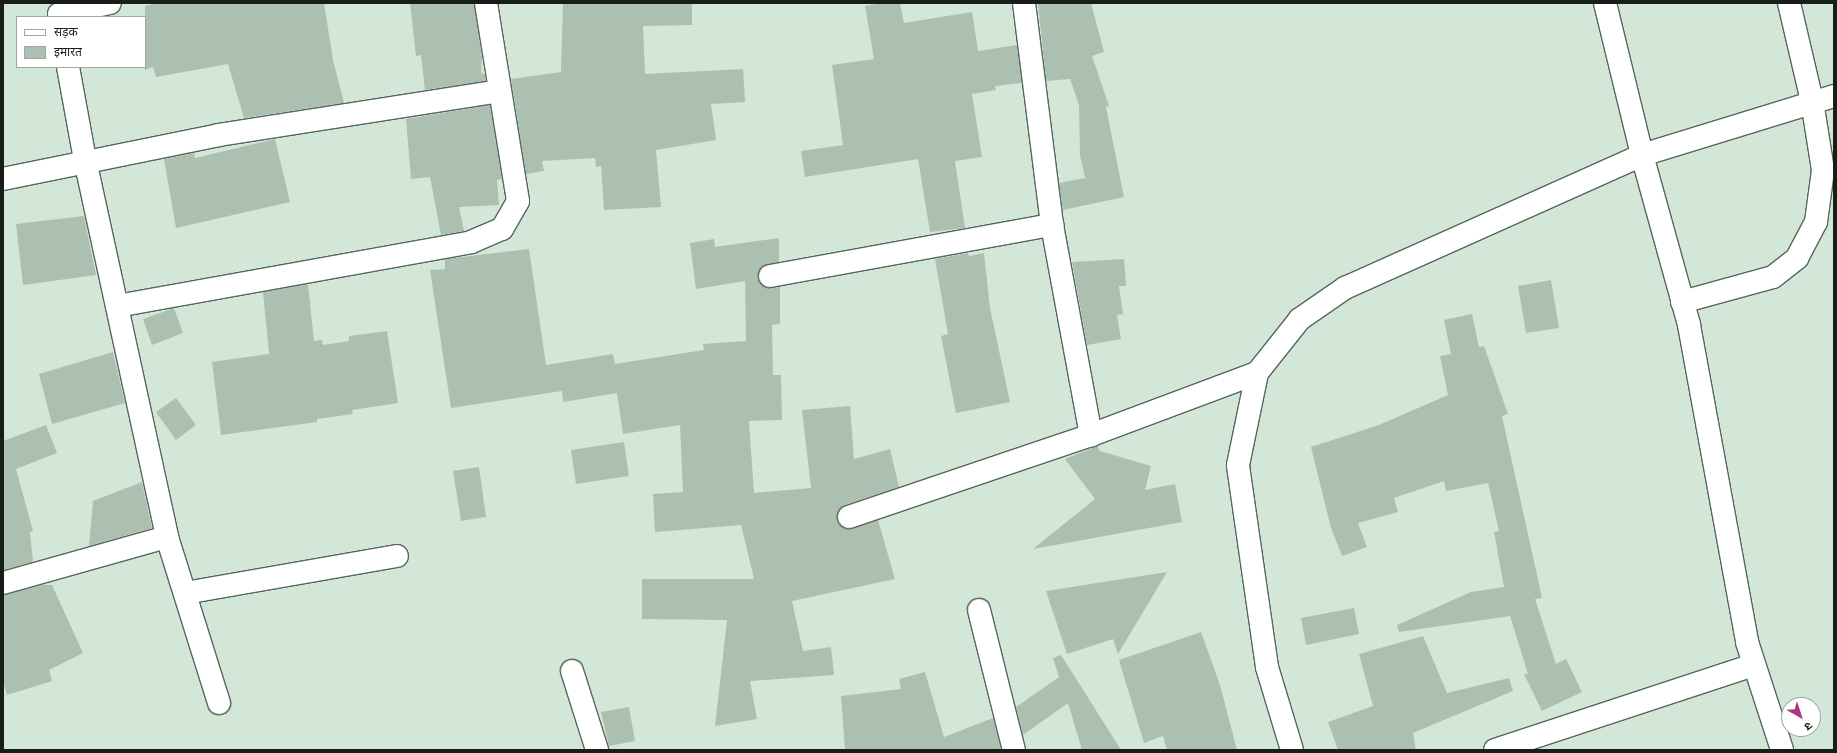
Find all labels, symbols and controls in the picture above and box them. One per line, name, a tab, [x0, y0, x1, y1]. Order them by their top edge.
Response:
legend	[16, 16, 146, 68]
text: सड़क	[54, 24, 78, 40]
text: इमारत	[54, 44, 82, 60]
north arrow	[1781, 697, 1821, 737]
text: उ	[1801, 718, 1815, 734]

